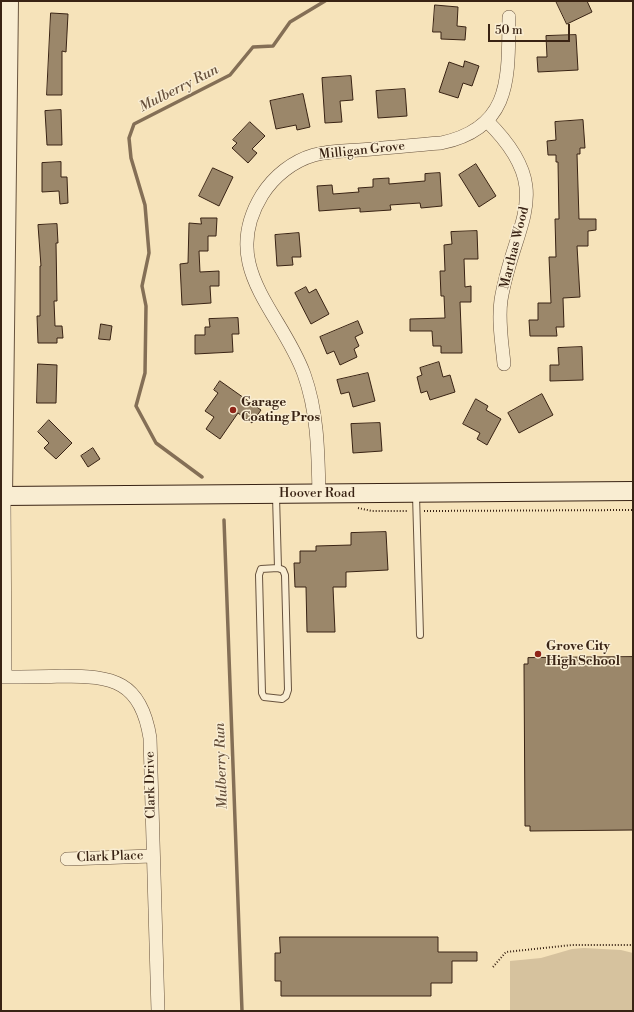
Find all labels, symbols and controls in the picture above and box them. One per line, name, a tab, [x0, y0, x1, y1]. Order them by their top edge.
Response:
scale bar	[490, 16, 572, 42]
text: 50 m	[495, 23, 523, 38]
water label: Mulberry Run	[137, 62, 221, 116]
street label: Milligan Grove	[318, 139, 406, 163]
street label: Marthas Wood	[497, 205, 533, 291]
place label: Garage Coating Pros	[241, 395, 320, 426]
marker: Garage Coating Pros	[228, 405, 238, 415]
street label: Hoover Road	[279, 486, 355, 502]
place label: Grove City High School	[546, 639, 620, 670]
marker: Grove City High School	[533, 649, 543, 659]
water label: Mulberry Run	[212, 722, 232, 810]
street label: Clark Drive	[143, 751, 159, 819]
street label: Clark Place	[76, 848, 144, 866]

